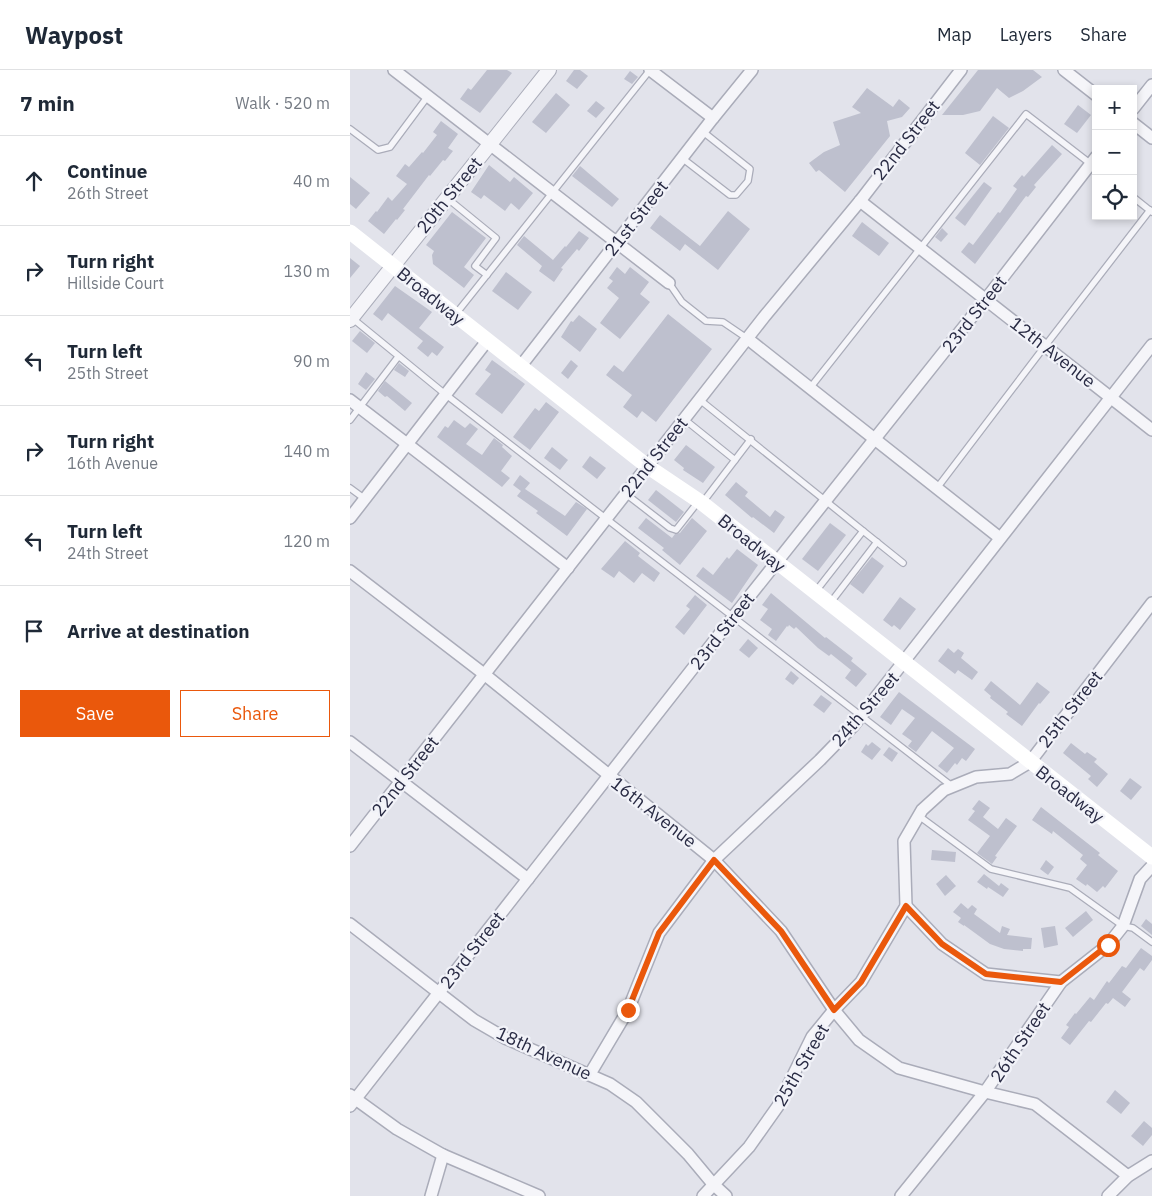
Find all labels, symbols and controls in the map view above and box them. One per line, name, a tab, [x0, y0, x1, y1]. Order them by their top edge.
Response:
text: Waypost	[25, 19, 123, 51]
text: Map	[937, 23, 972, 46]
text: Layers	[1000, 23, 1052, 46]
text: Share	[1080, 23, 1127, 46]
map controls	[1092, 85, 1137, 220]
button: +	[1092, 85, 1137, 130]
text: 7 min	[20, 89, 75, 117]
text: Walk · 520 m	[235, 93, 330, 113]
street label: 22nd Street	[867, 95, 945, 185]
button: −	[1092, 130, 1137, 175]
street label: 20th Street	[411, 152, 487, 238]
text: Continue	[67, 159, 147, 183]
icon: ahead	[20, 167, 48, 195]
text: 40 m	[293, 171, 330, 191]
street label: 21st Street	[599, 175, 673, 261]
button: locate	[1092, 175, 1137, 220]
text: 26th Street	[67, 183, 149, 203]
text: Turn right	[67, 249, 154, 273]
icon: right	[20, 257, 48, 285]
text: 130 m	[283, 261, 330, 281]
street label: Broadway	[392, 262, 470, 330]
street label: 23rd Street	[937, 271, 1011, 357]
text: Hillside Court	[67, 273, 164, 293]
street label: 12th Avenue	[1006, 311, 1101, 393]
text: Turn left	[67, 339, 143, 363]
icon: left	[20, 347, 48, 375]
text: 90 m	[293, 351, 330, 371]
text: 25th Street	[67, 363, 149, 383]
street label: 22nd Street	[615, 412, 693, 502]
text: Turn right	[67, 429, 154, 453]
icon: right	[20, 437, 48, 465]
text: 140 m	[283, 441, 330, 461]
text: 16th Avenue	[67, 453, 158, 473]
street label: Broadway	[713, 509, 791, 577]
text: Turn left	[67, 519, 143, 543]
icon: left	[20, 527, 48, 555]
text: 120 m	[283, 531, 330, 551]
text: 24th Street	[67, 543, 149, 563]
street label: 23rd Street	[685, 588, 759, 674]
icon: arrive	[20, 617, 48, 645]
text: Arrive at destination	[67, 619, 250, 643]
street label: 25th Street	[1033, 666, 1107, 752]
street label: 24th Street	[826, 667, 904, 751]
button: Save	[20, 690, 170, 737]
button: Share	[180, 690, 330, 737]
street label: 22nd Street	[366, 731, 444, 821]
street label: Broadway	[1031, 760, 1109, 828]
street label: 16th Avenue	[607, 771, 702, 853]
street label: 23rd Street	[435, 907, 509, 993]
route start	[1097, 934, 1120, 957]
street label: 26th Street	[985, 998, 1055, 1086]
route end	[617, 999, 640, 1022]
street label: 25th Street	[768, 1020, 834, 1110]
street label: 18th Avenue	[493, 1021, 595, 1085]

